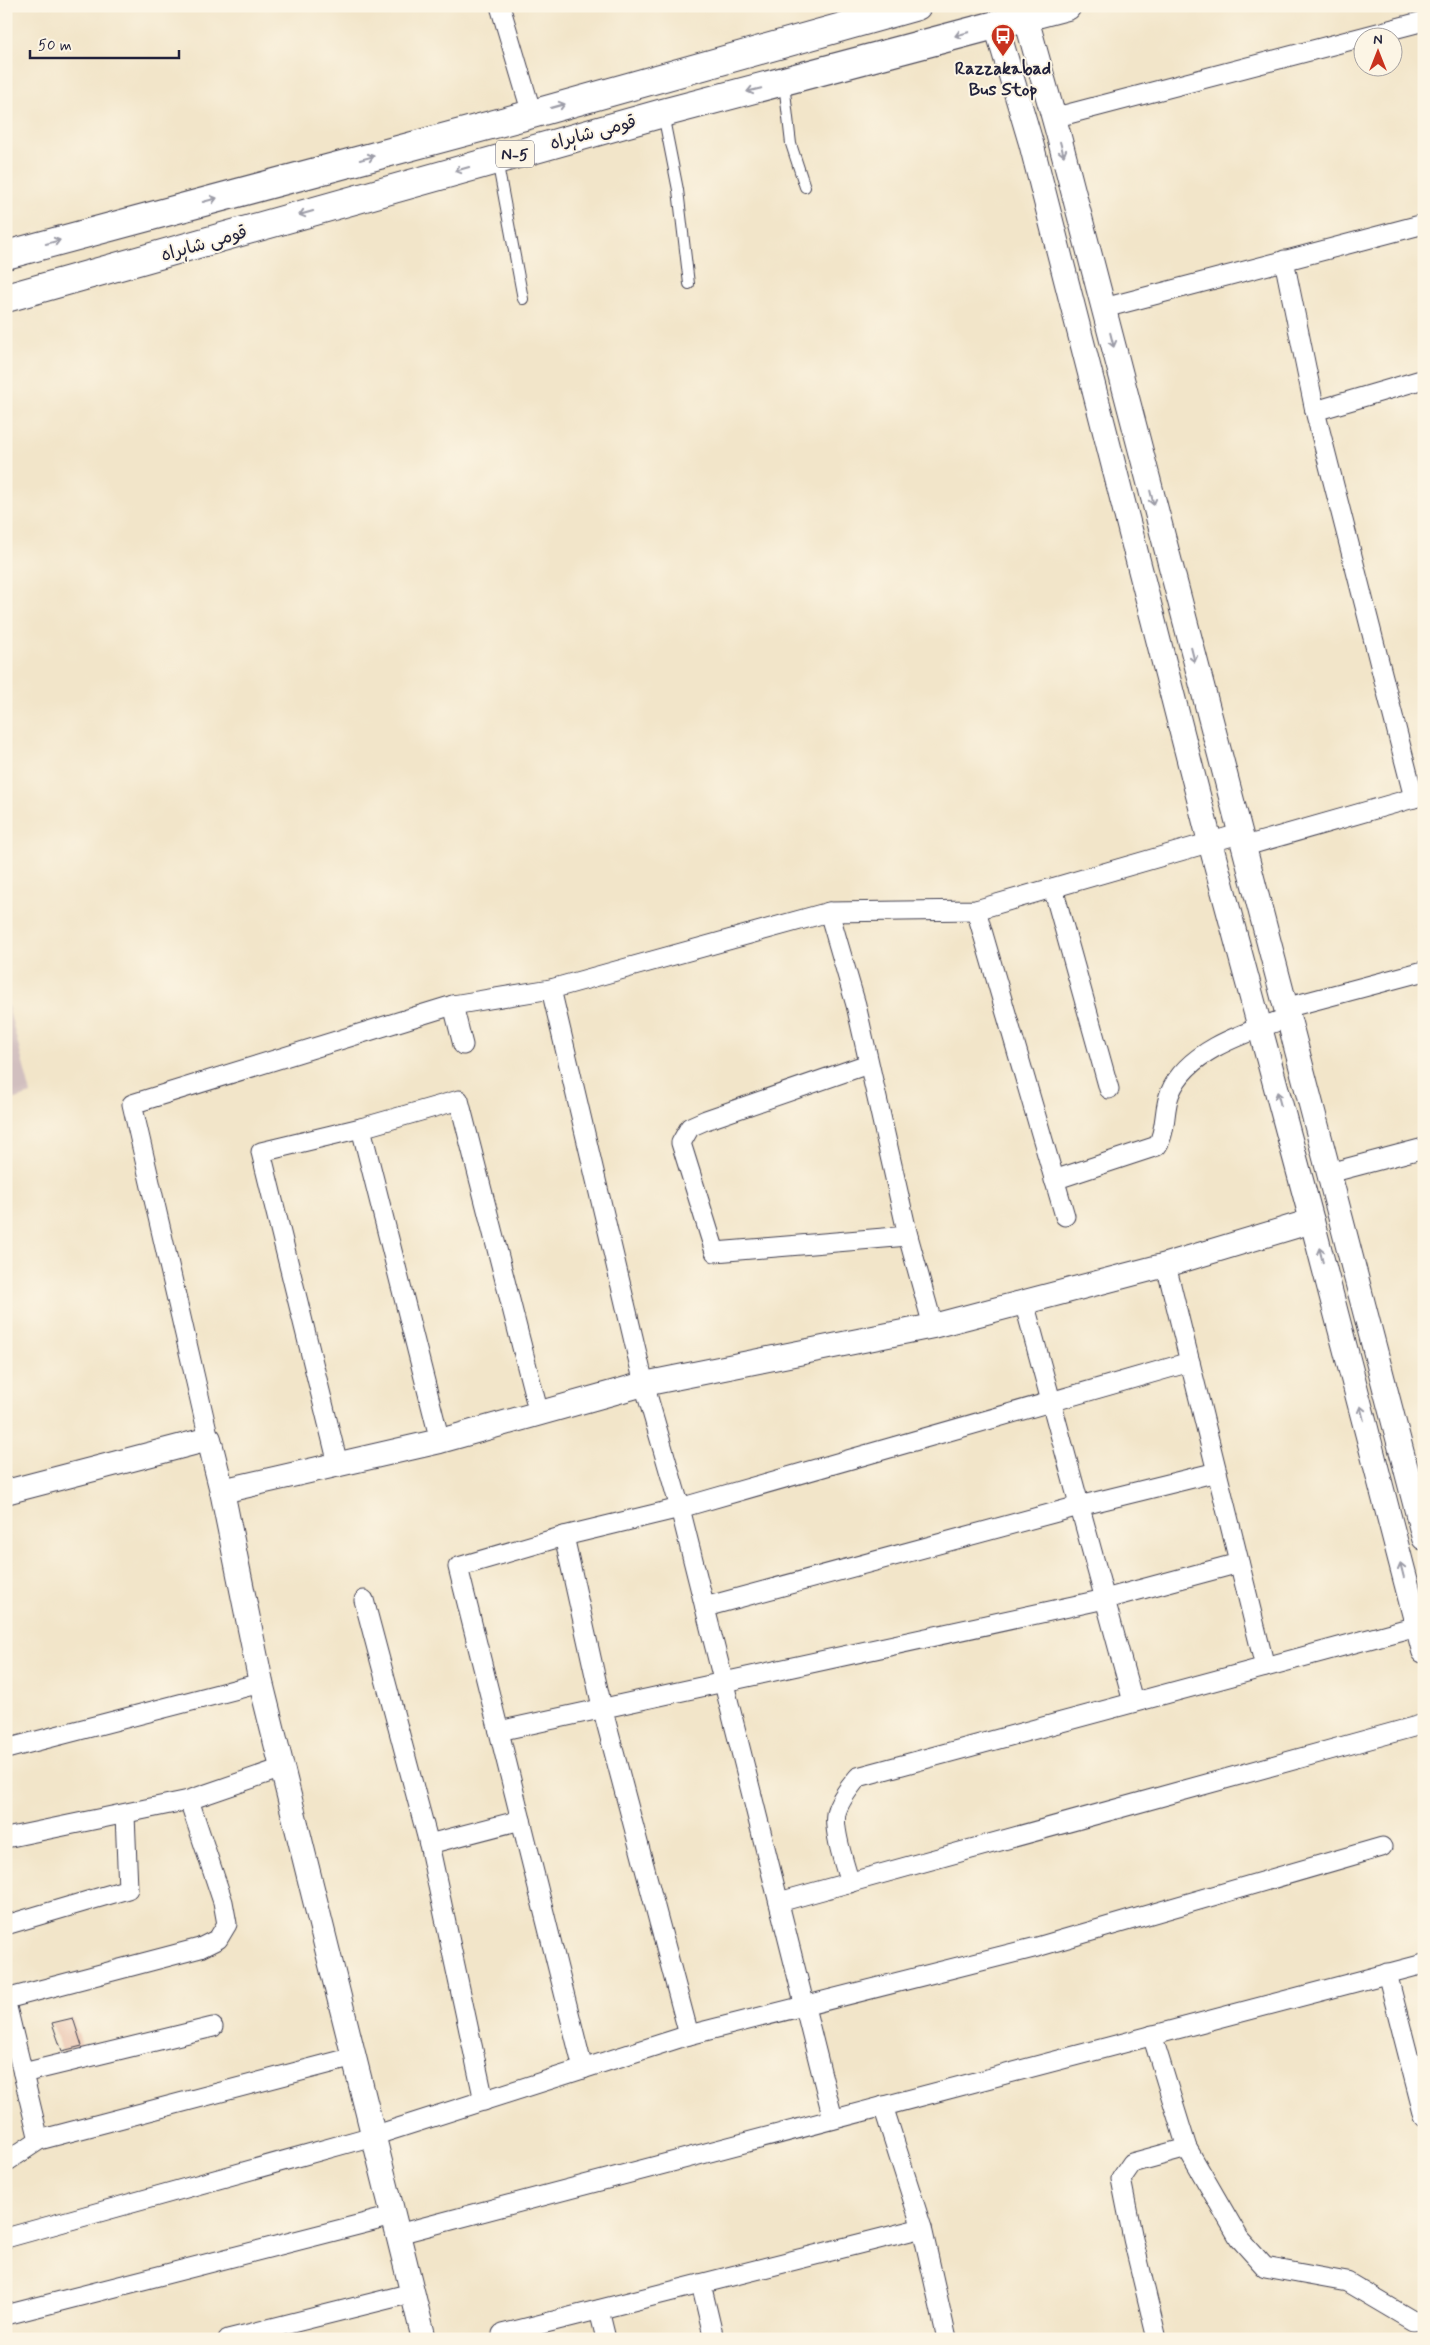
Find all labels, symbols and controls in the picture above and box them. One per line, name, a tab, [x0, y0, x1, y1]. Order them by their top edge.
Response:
bus stop icon: Razzakabad Bus Stop	[990, 23, 1016, 57]
scale bar	[30, 28, 179, 60]
north arrow	[1352, 28, 1402, 78]
one-way arrow	[954, 30, 970, 39]
text: N	[1373, 31, 1383, 49]
text: 50 m	[38, 36, 72, 56]
place label: Razzakabad Bus Stop	[955, 57, 1051, 102]
one-way arrow	[746, 86, 762, 95]
one-way arrow	[549, 101, 565, 111]
street label: قومی شاہراہ	[547, 110, 639, 156]
road number: N-5	[496, 140, 534, 168]
one-way arrow	[1058, 141, 1067, 157]
one-way arrow	[359, 153, 375, 162]
one-way arrow	[454, 165, 470, 174]
one-way arrow	[202, 195, 218, 204]
one-way arrow	[298, 209, 314, 219]
street label: قومی شاہراہ	[158, 220, 250, 268]
one-way arrow	[45, 237, 61, 246]
one-way arrow	[1108, 332, 1117, 348]
one-way arrow	[1148, 489, 1157, 505]
one-way arrow	[1189, 647, 1198, 663]
one-way arrow	[1273, 1091, 1283, 1107]
one-way arrow	[1316, 1248, 1325, 1264]
one-way arrow	[1357, 1405, 1366, 1421]
one-way arrow	[1397, 1563, 1407, 1579]

